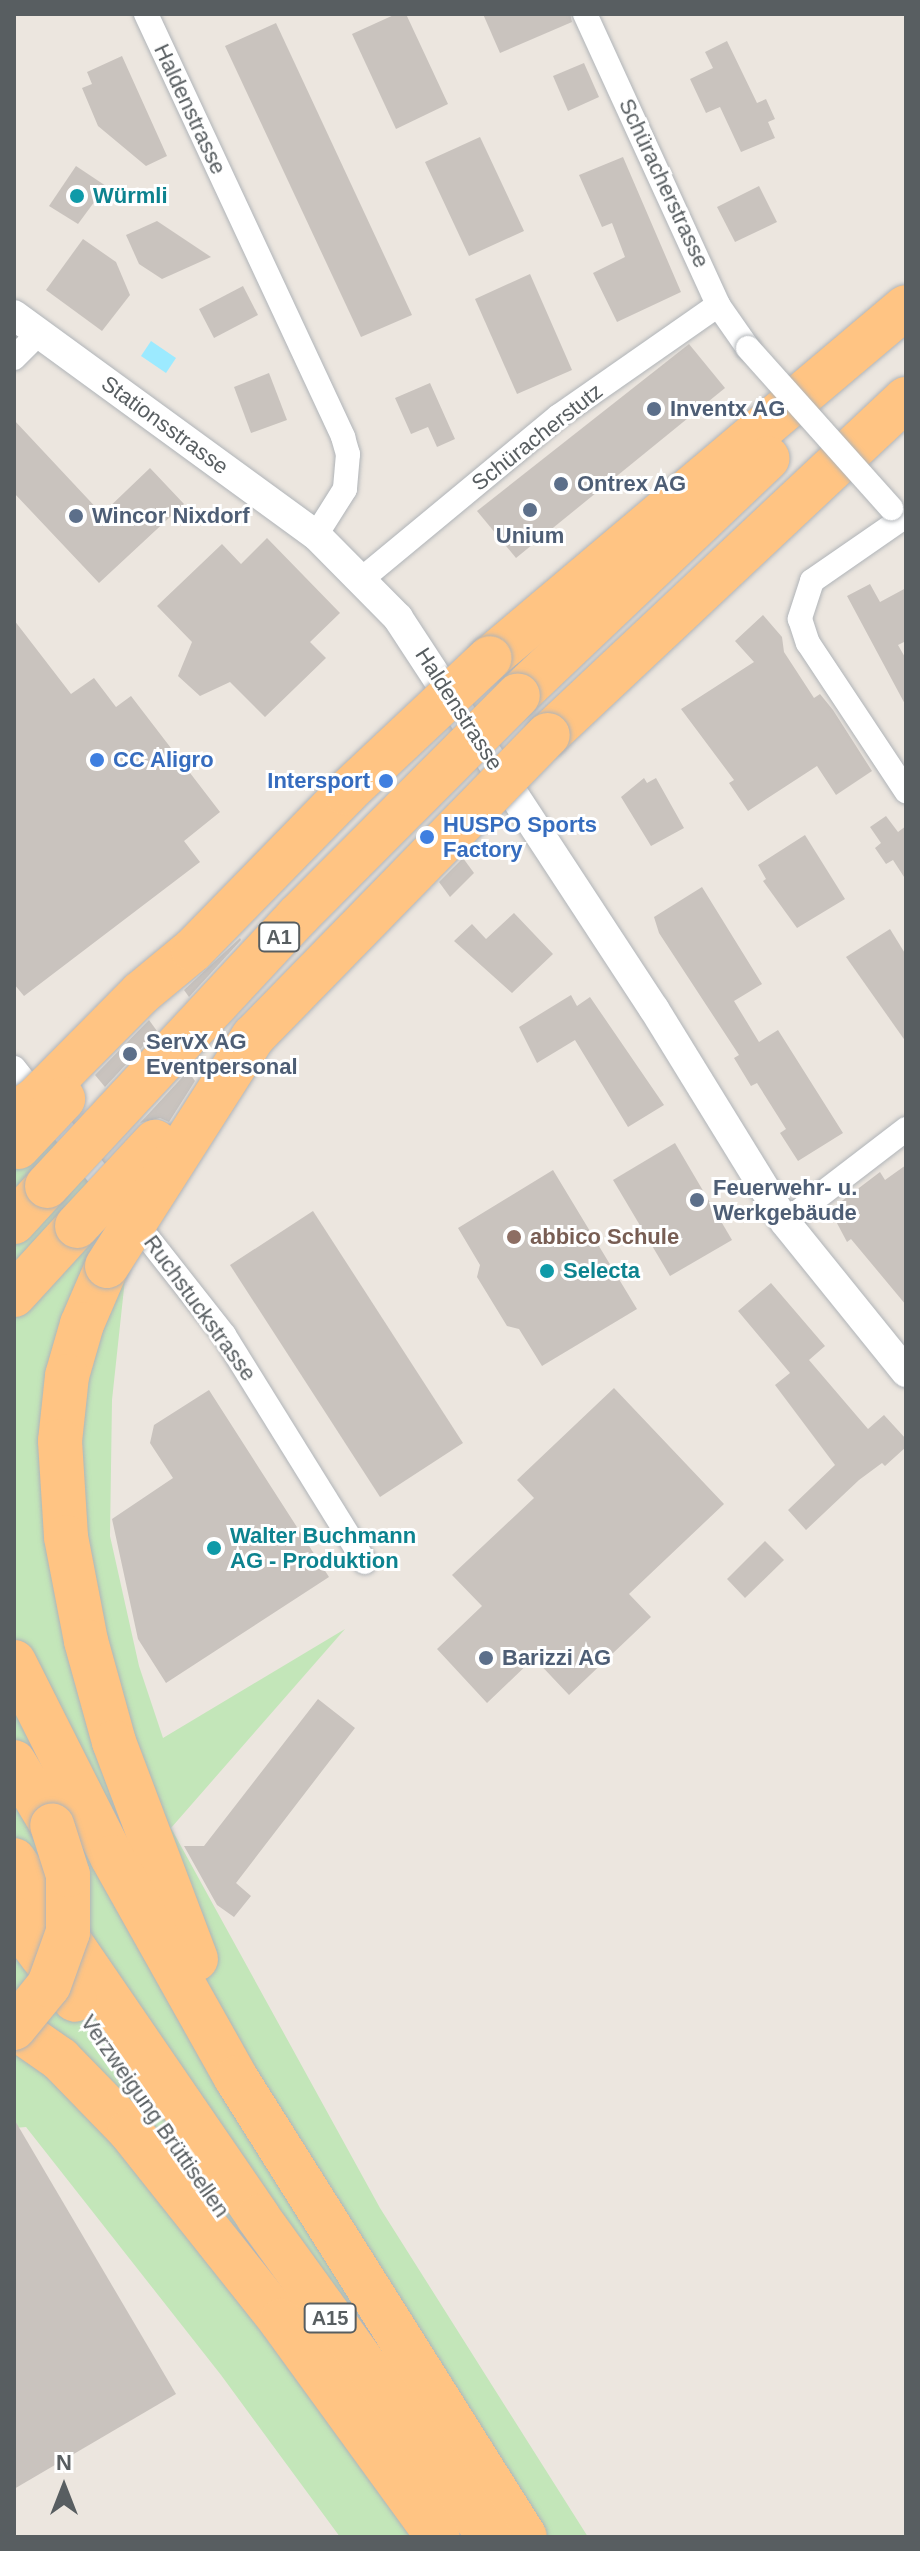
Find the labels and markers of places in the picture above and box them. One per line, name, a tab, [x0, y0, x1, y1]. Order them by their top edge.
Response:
place label: Würmli	[93, 183, 168, 209]
marker: Würmli	[68, 187, 86, 205]
place label: Inventx AG	[670, 396, 786, 422]
marker: Inventx AG	[645, 400, 663, 418]
place label: Ontrex AG	[577, 471, 687, 497]
marker: Ontrex AG	[552, 475, 570, 493]
marker: Unium	[521, 501, 539, 519]
place label: Wincor Nixdorf	[92, 503, 249, 529]
marker: Wincor Nixdorf	[67, 507, 85, 525]
place label: Unium	[496, 523, 564, 549]
place label: CC Aligro	[113, 747, 214, 773]
marker: CC Aligro	[88, 751, 106, 769]
place label: Intersport	[267, 768, 370, 794]
marker: Intersport	[377, 772, 395, 790]
place label: HUSPO Sports Factory	[443, 811, 597, 862]
marker: HUSPO Sports Factory	[418, 828, 436, 846]
place label: ServX AG Eventpersonal	[146, 1028, 298, 1080]
marker: ServX AG Eventpersonal	[121, 1045, 139, 1063]
place label: Feuerwehr- u. Werkgebäude	[713, 1174, 857, 1226]
marker: Feuerwehr- u. Werkgebäude	[688, 1191, 706, 1209]
place label: abbico Schule	[530, 1224, 679, 1250]
marker: abbico Schule	[505, 1228, 523, 1246]
place label: Selecta	[563, 1258, 640, 1284]
marker: Selecta	[538, 1262, 556, 1280]
place label: Walter Buchmann AG - Produktion	[230, 1522, 416, 1574]
marker: Walter Buchmann AG - Produktion	[205, 1539, 223, 1557]
place label: Barizzi AG	[502, 1645, 612, 1671]
marker: Barizzi AG	[477, 1649, 495, 1667]

